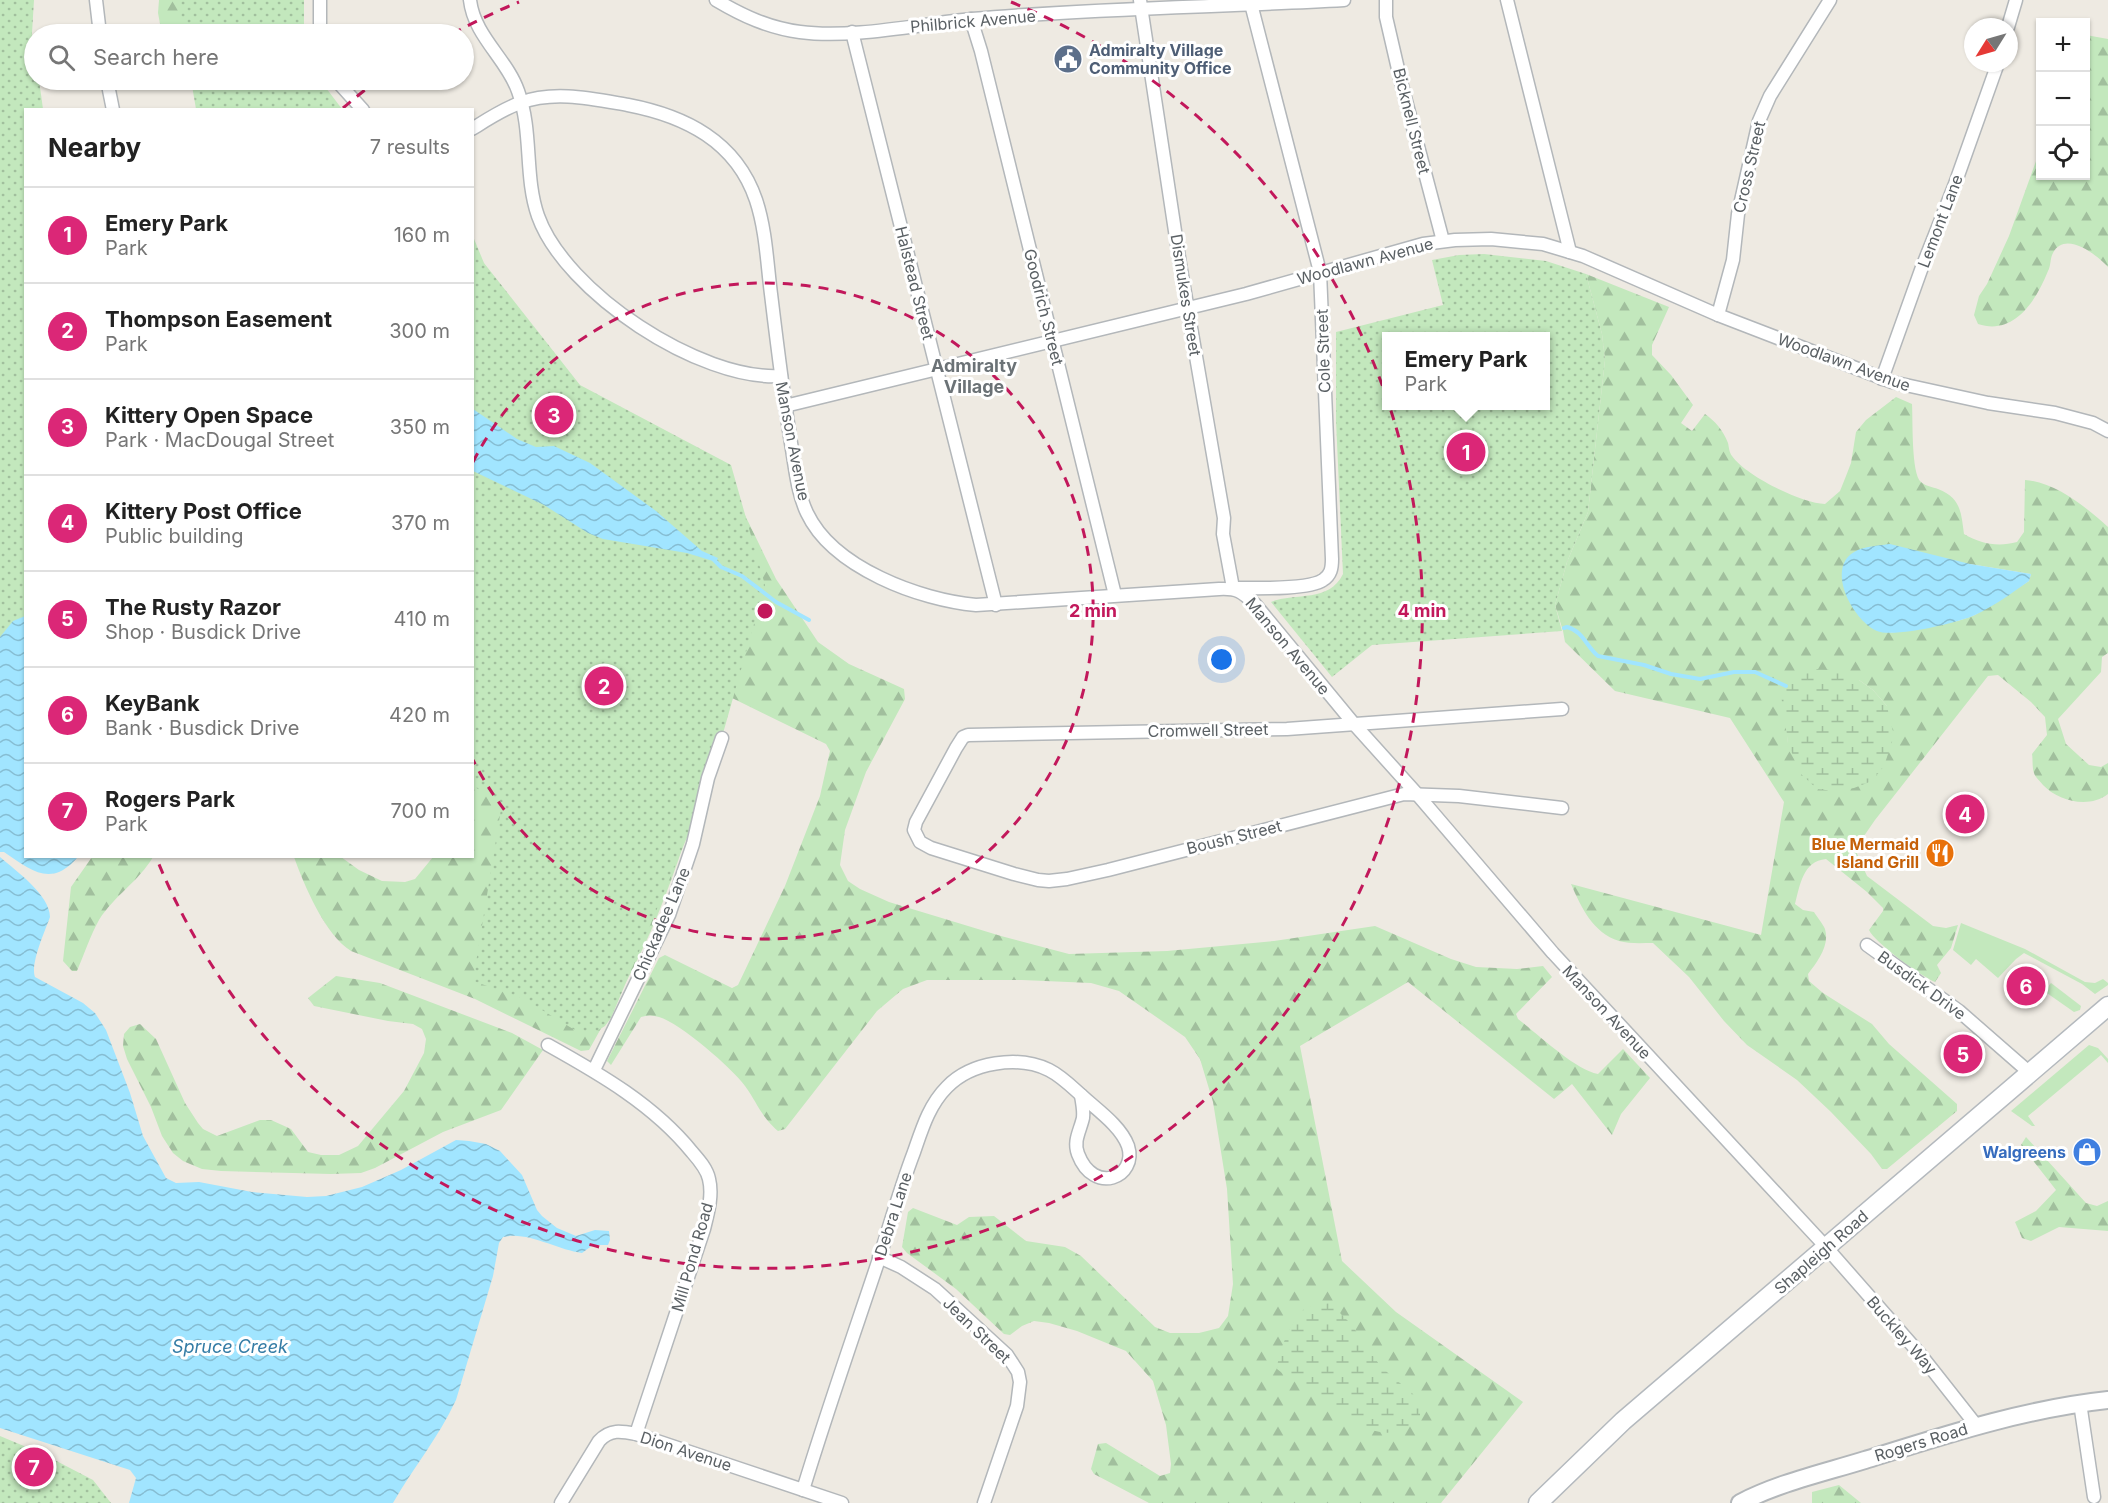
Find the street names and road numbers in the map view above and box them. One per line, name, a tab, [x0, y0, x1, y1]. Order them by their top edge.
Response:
street label: Philbrick Avenue	[909, 6, 1037, 36]
street label: Bicknell Street	[1389, 66, 1435, 176]
street label: Cross Street	[1729, 119, 1769, 215]
street label: Lemont Lane	[1913, 172, 1967, 270]
street label: Halstead Street	[891, 224, 939, 342]
street label: Dismukes Street	[1166, 233, 1206, 357]
street label: Woodlawn Avenue	[1295, 233, 1435, 289]
street label: Goodrich Street	[1020, 247, 1068, 367]
street label: Cole Street	[1312, 309, 1334, 393]
street label: Woodlawn Avenue	[1775, 329, 1913, 395]
street label: Manson Avenue	[772, 380, 814, 502]
street label: Manson Avenue	[1241, 593, 1335, 699]
street label: Cromwell Street	[1148, 719, 1268, 741]
street label: Boush Street	[1184, 816, 1284, 858]
street label: Chickadee Lane	[628, 864, 694, 984]
street label: Busdick Drive	[1874, 946, 1970, 1024]
street label: Manson Avenue	[1558, 961, 1656, 1063]
street label: Debra Lane	[870, 1170, 916, 1258]
street label: Mill Pond Road	[667, 1200, 717, 1314]
street label: Shapleigh Road	[1770, 1206, 1872, 1298]
street label: Buckley Way	[1863, 1292, 1941, 1378]
street label: Jean Street	[939, 1293, 1015, 1367]
street label: Rogers Road	[1872, 1418, 1970, 1466]
street label: Dion Avenue	[638, 1427, 734, 1475]

